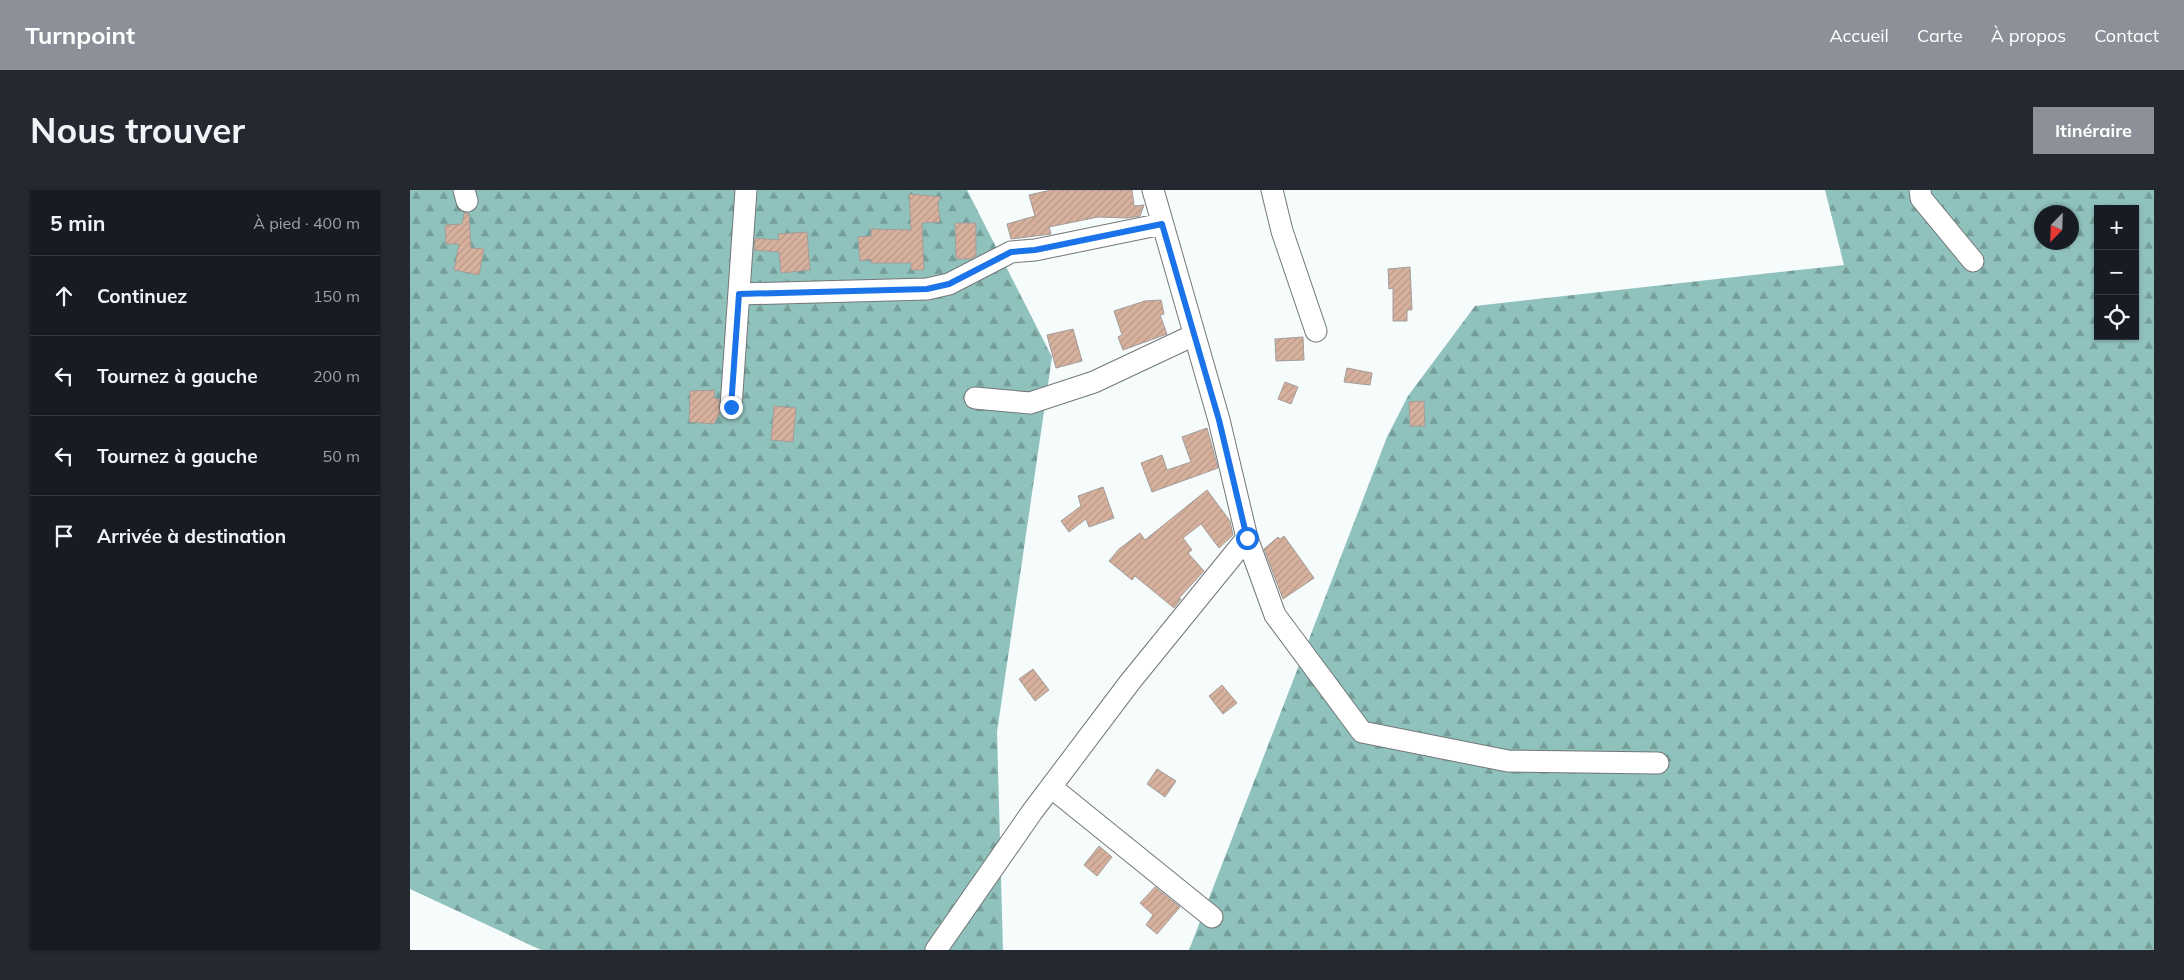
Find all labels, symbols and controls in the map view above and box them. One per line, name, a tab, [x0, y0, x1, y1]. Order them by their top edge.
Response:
text: Turnpoint	[25, 20, 135, 50]
text: Accueil	[1829, 24, 1889, 47]
text: Carte	[1917, 24, 1963, 47]
text: À propos	[1991, 24, 2066, 47]
text: Contact	[2094, 24, 2159, 47]
button: Itinéraire	[2033, 107, 2154, 154]
text: Nous trouver	[30, 108, 245, 152]
north arrow	[2034, 205, 2079, 250]
map controls	[2094, 205, 2139, 340]
button: +	[2094, 205, 2139, 250]
text: 5 min	[50, 210, 105, 236]
text: À pied · 400 m	[253, 213, 360, 233]
button: −	[2094, 250, 2139, 295]
icon: ahead	[50, 282, 78, 310]
text: Continuez	[97, 284, 187, 308]
text: 150 m	[313, 286, 360, 306]
button: locate	[2094, 295, 2139, 340]
icon: left	[50, 362, 78, 390]
text: Tournez à gauche	[97, 364, 258, 388]
text: 200 m	[313, 366, 360, 386]
route end	[720, 396, 743, 419]
icon: left	[50, 442, 78, 470]
text: Tournez à gauche	[97, 444, 258, 468]
text: 50 m	[323, 446, 360, 466]
icon: arrive	[50, 522, 78, 550]
text: Arrivée à destination	[97, 524, 286, 548]
route start	[1236, 527, 1259, 550]

